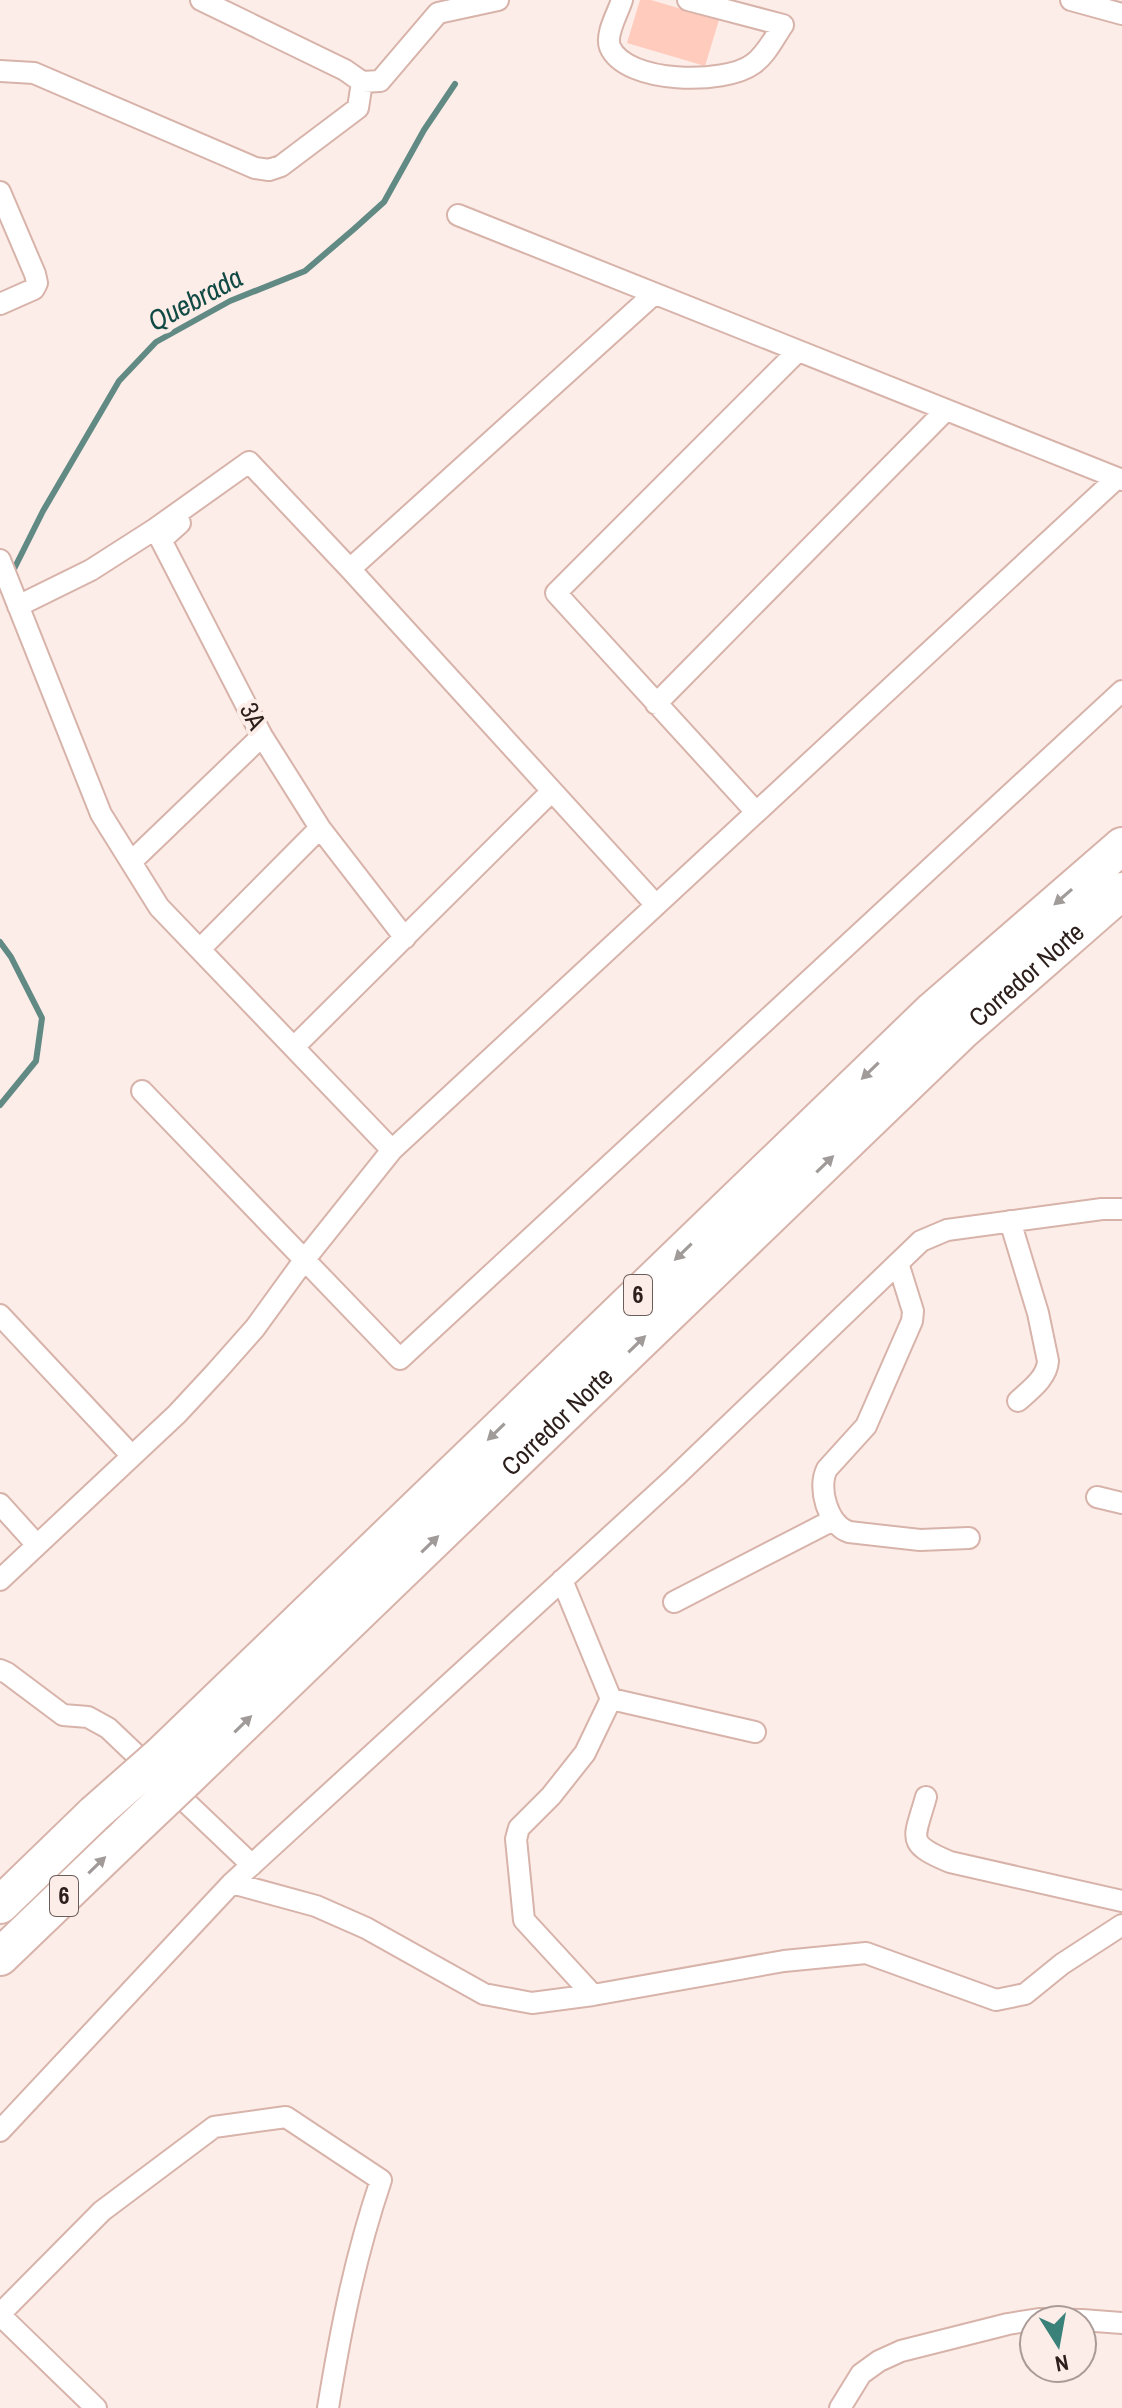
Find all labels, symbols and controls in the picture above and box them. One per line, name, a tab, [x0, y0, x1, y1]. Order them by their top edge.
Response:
water label: Quebrada	[141, 258, 249, 340]
street label: 3A	[232, 696, 275, 736]
one-way arrow	[1054, 888, 1073, 906]
street label: Corredor Norte	[961, 914, 1091, 1034]
one-way arrow	[861, 1061, 880, 1080]
one-way arrow	[815, 1155, 834, 1173]
one-way arrow	[674, 1242, 693, 1260]
road number: 6	[624, 1275, 652, 1315]
one-way arrow	[628, 1335, 647, 1353]
street label: Corredor Norte	[493, 1359, 620, 1483]
one-way arrow	[487, 1422, 506, 1441]
one-way arrow	[420, 1535, 439, 1554]
one-way arrow	[233, 1716, 252, 1734]
one-way arrow	[87, 1856, 106, 1874]
road number: 6	[50, 1876, 78, 1916]
north arrow	[1018, 2304, 1098, 2384]
text: N	[1053, 2348, 1071, 2380]

